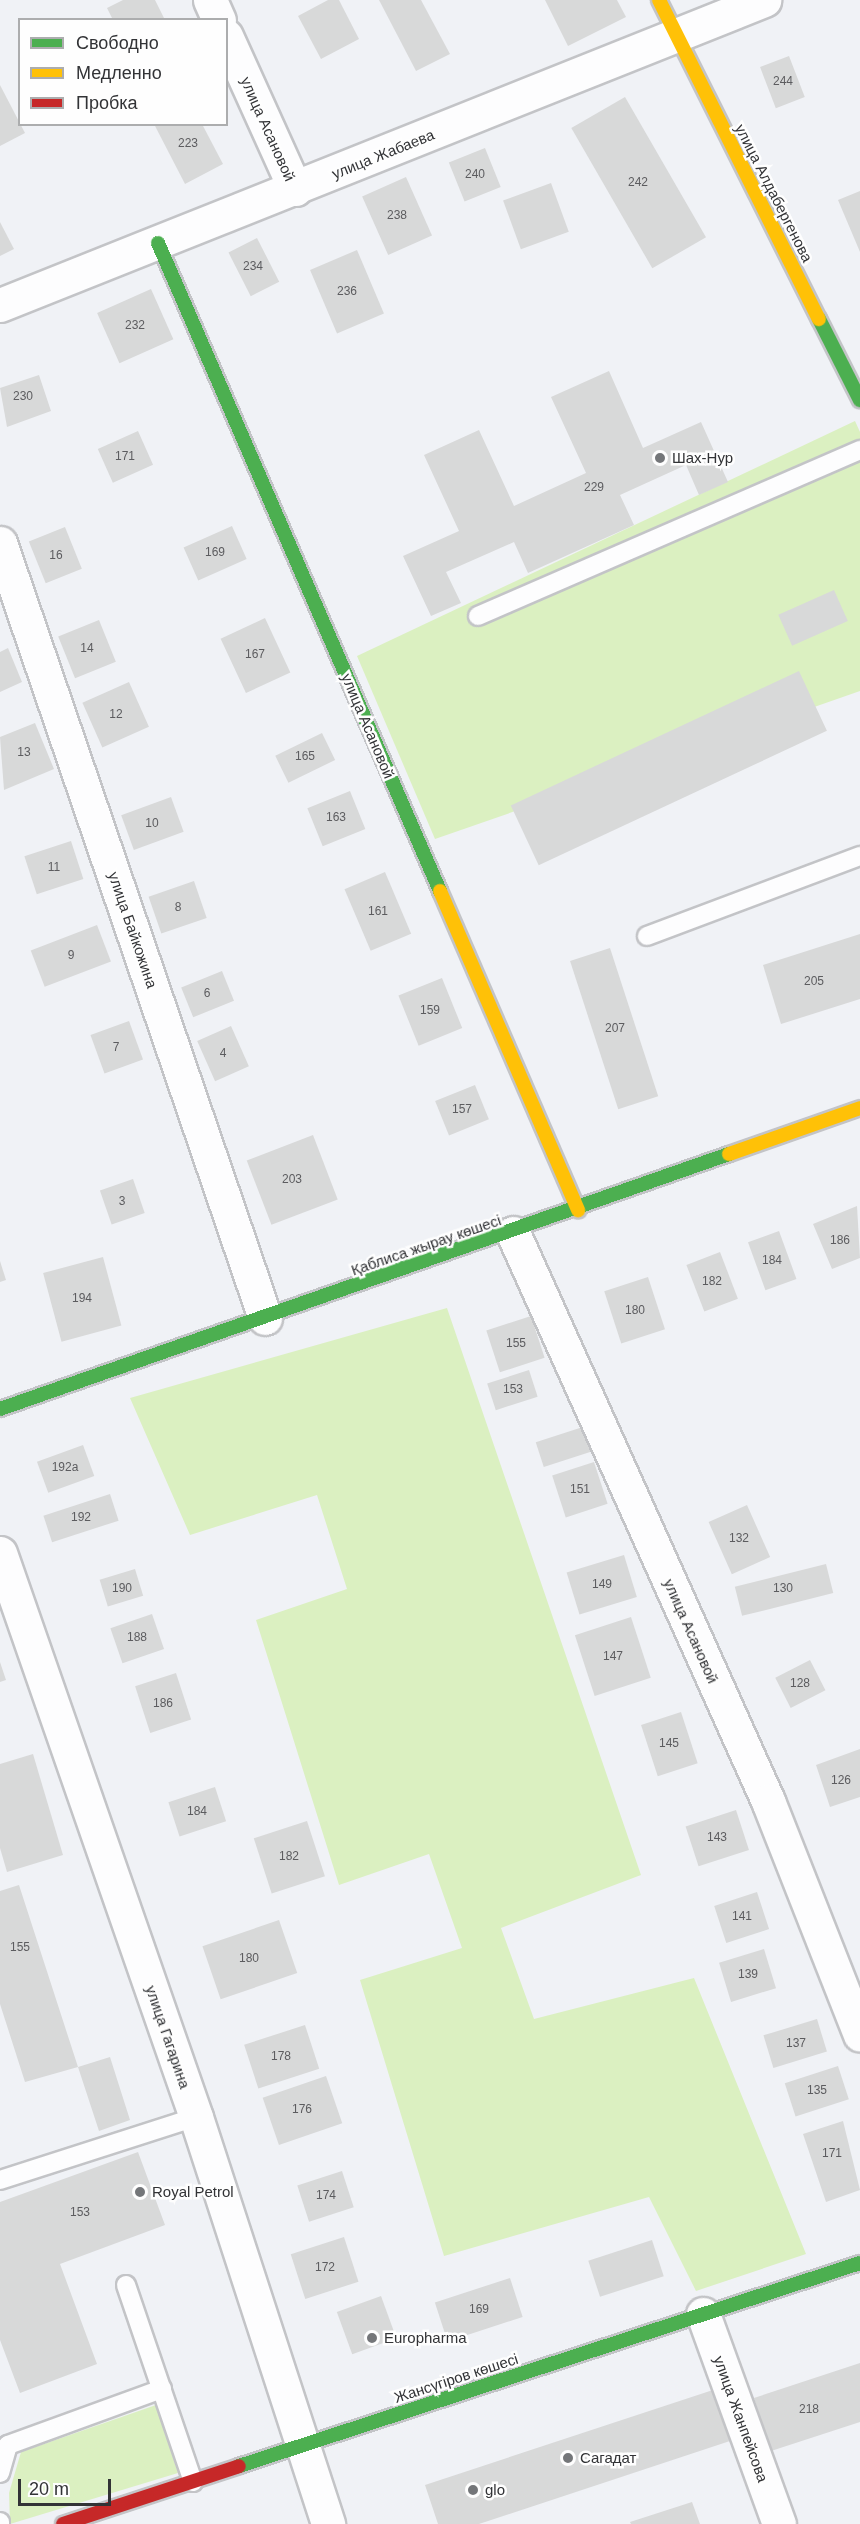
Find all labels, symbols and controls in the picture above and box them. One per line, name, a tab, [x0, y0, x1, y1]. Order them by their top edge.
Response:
legend	[18, 18, 228, 126]
text: Свободно	[76, 33, 159, 53]
text: Медленно	[76, 63, 162, 83]
street label: улица Асановой	[237, 74, 299, 184]
house number: 244	[773, 75, 793, 89]
text: Пробка	[76, 93, 138, 113]
street label: улица Алдабергенова	[731, 121, 817, 265]
street label: улица Жабаева	[329, 125, 437, 183]
house number: 223	[178, 137, 198, 151]
house number: 240	[465, 168, 485, 182]
house number: 242	[628, 176, 648, 190]
house number: 238	[387, 209, 407, 223]
house number: 234	[243, 260, 263, 274]
house number: 236	[337, 285, 357, 299]
house number: 232	[125, 319, 145, 333]
house number: 230	[13, 390, 33, 404]
place label: Шах-Нур	[672, 449, 733, 467]
house number: 171	[115, 450, 135, 464]
marker: Шах-Нур	[653, 451, 667, 465]
house number: 229	[584, 481, 604, 495]
house number: 169	[205, 546, 225, 560]
house number: 16	[49, 549, 63, 563]
house number: 14	[80, 642, 94, 656]
house number: 167	[245, 648, 265, 662]
street label: улица Асановой	[338, 671, 398, 781]
house number: 12	[109, 708, 123, 722]
house number: 13	[17, 746, 31, 760]
house number: 165	[295, 750, 315, 764]
house number: 163	[326, 811, 346, 825]
house number: 10	[145, 817, 159, 831]
house number: 11	[48, 861, 60, 875]
street label: улица Байкожина	[105, 869, 161, 991]
house number: 8	[175, 901, 181, 915]
house number: 161	[368, 905, 388, 919]
house number: 9	[68, 949, 74, 963]
house number: 205	[804, 975, 824, 989]
house number: 6	[204, 987, 210, 1001]
house number: 159	[420, 1004, 440, 1018]
house number: 207	[605, 1022, 625, 1036]
house number: 7	[113, 1041, 119, 1055]
house number: 4	[220, 1047, 226, 1061]
house number: 157	[452, 1103, 472, 1117]
house number: 203	[282, 1173, 302, 1187]
house number: 3	[119, 1195, 125, 1209]
street label: Қаблиса жырау көшесі	[349, 1211, 503, 1279]
house number: 186	[830, 1234, 850, 1248]
house number: 184	[762, 1254, 782, 1268]
house number: 182	[702, 1275, 722, 1289]
house number: 194	[72, 1292, 92, 1306]
house number: 180	[625, 1304, 645, 1318]
house number: 155	[506, 1337, 526, 1351]
house number: 153	[503, 1383, 523, 1397]
house number: 192а	[52, 1461, 78, 1475]
house number: 151	[570, 1483, 590, 1497]
house number: 192	[71, 1511, 91, 1525]
house number: 132	[729, 1532, 749, 1546]
street label: улица Асановой	[660, 1576, 722, 1686]
house number: 149	[592, 1578, 612, 1592]
house number: 190	[112, 1582, 132, 1596]
house number: 130	[773, 1582, 793, 1596]
house number: 188	[127, 1631, 147, 1645]
house number: 147	[603, 1650, 623, 1664]
house number: 128	[790, 1677, 810, 1691]
house number: 186	[153, 1697, 173, 1711]
house number: 145	[659, 1737, 679, 1751]
house number: 126	[831, 1774, 851, 1788]
house number: 184	[187, 1805, 207, 1819]
house number: 143	[707, 1831, 727, 1845]
house number: 182	[279, 1850, 299, 1864]
house number: 141	[732, 1910, 752, 1924]
house number: 155	[10, 1941, 30, 1955]
house number: 180	[239, 1952, 259, 1966]
house number: 139	[738, 1968, 758, 1982]
street label: улица Гагарина	[142, 1983, 194, 2091]
house number: 137	[786, 2037, 806, 2051]
house number: 178	[271, 2050, 291, 2064]
house number: 135	[807, 2084, 827, 2098]
house number: 176	[292, 2103, 312, 2117]
house number: 171	[822, 2147, 842, 2161]
place label: Royal Petrol	[152, 2183, 234, 2201]
marker: Royal Petrol	[133, 2185, 147, 2199]
house number: 174	[316, 2189, 336, 2203]
house number: 153	[70, 2206, 90, 2220]
house number: 172	[315, 2261, 335, 2275]
house number: 169	[469, 2303, 489, 2317]
place label: Europharma	[384, 2329, 467, 2347]
marker: Europharma	[365, 2331, 379, 2345]
street label: Жансүгіров көшесі	[392, 2349, 520, 2407]
street label: улица Жанпейсова	[710, 2353, 772, 2485]
house number: 218	[799, 2403, 819, 2417]
place label: Сагадат	[580, 2449, 636, 2467]
marker: Сагадат	[561, 2451, 575, 2465]
scale bar	[21, 2467, 114, 2505]
text: 20 m	[29, 2479, 69, 2499]
place label: glo	[485, 2481, 505, 2499]
marker: glo	[466, 2483, 480, 2497]

